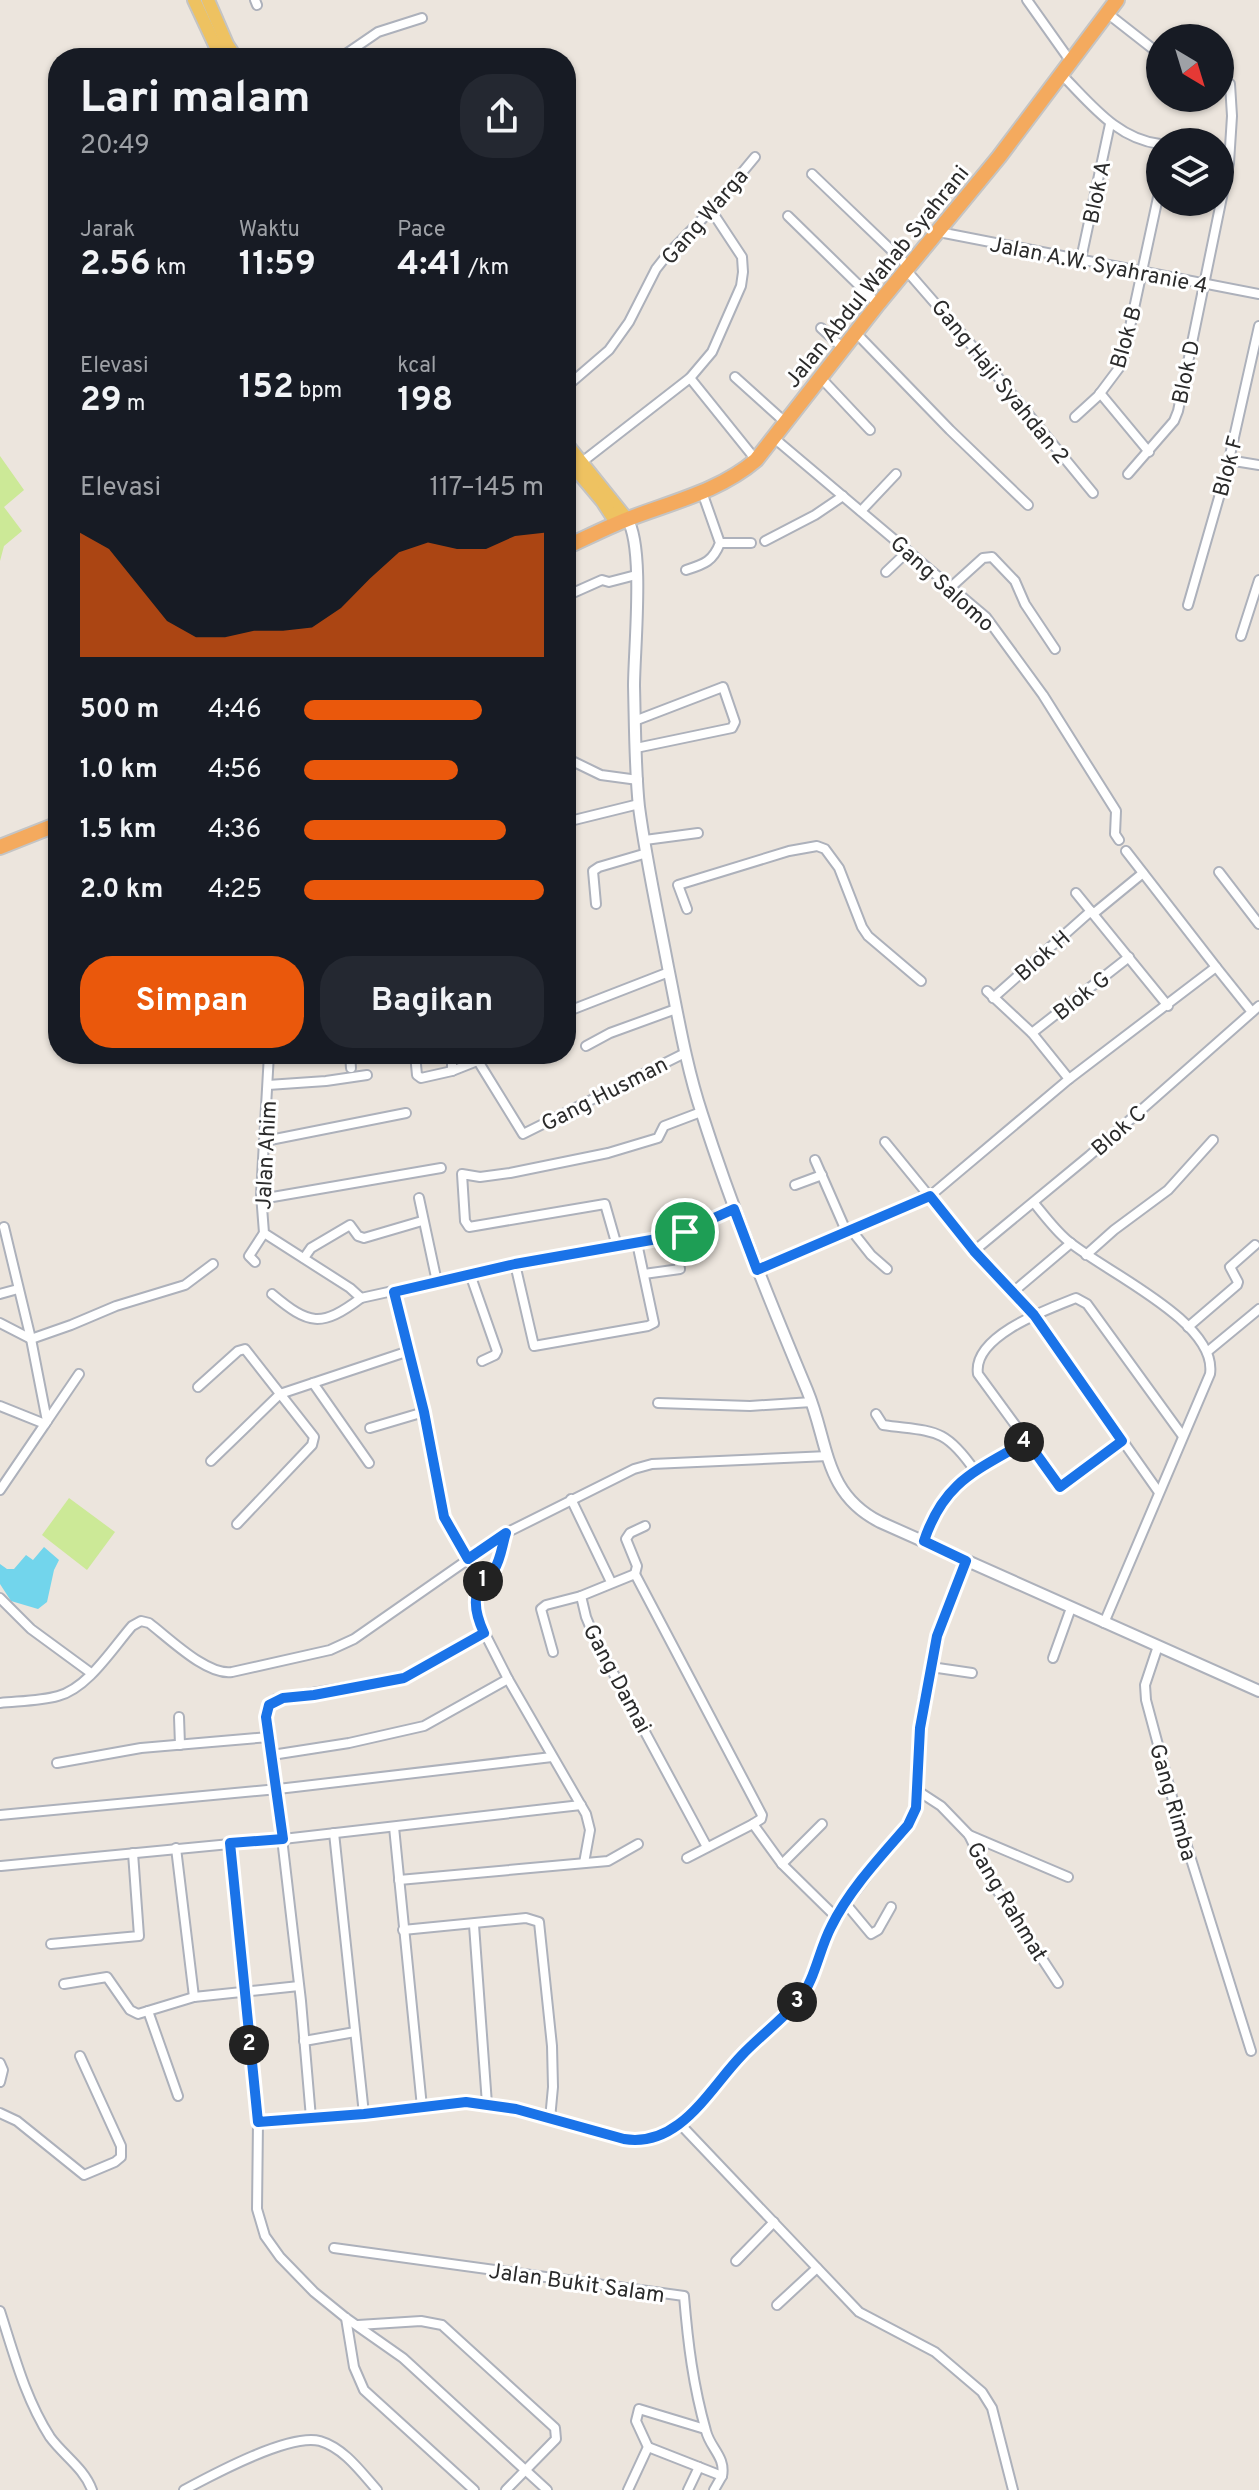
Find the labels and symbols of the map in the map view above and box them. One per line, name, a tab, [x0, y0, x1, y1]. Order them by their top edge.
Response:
north arrow	[1146, 24, 1234, 112]
street label: Blok A	[1079, 159, 1118, 226]
street label: Jalan Abdul Wahab Syahrani	[780, 161, 976, 394]
street label: Gang Warga	[657, 164, 755, 271]
street label: Jalan A.W. Syahranie 4	[987, 232, 1210, 301]
street label: Gang Haji Syahdan 2	[924, 295, 1074, 470]
street label: Blok B	[1106, 303, 1149, 372]
street label: Blok D	[1168, 338, 1207, 407]
street label: Blok F	[1208, 433, 1250, 500]
street label: Gang Salomo	[884, 531, 999, 639]
street label: Blok H	[1010, 925, 1077, 988]
street label: Blok G	[1049, 966, 1116, 1027]
street label: Gang Husman	[537, 1052, 673, 1139]
street label: Jalan Ahim	[251, 1100, 284, 1210]
street label: Blok C	[1087, 1101, 1152, 1163]
pin	[651, 1198, 719, 1266]
pin: 4	[1004, 1422, 1044, 1462]
pin: 1	[463, 1561, 503, 1601]
street label: Gang Damai	[576, 1620, 656, 1738]
street label: Gang Rimba	[1142, 1741, 1201, 1864]
street label: Gang Rahmat	[960, 1838, 1052, 1967]
pin: 3	[777, 1982, 817, 2022]
pin: 2	[229, 2025, 269, 2065]
street label: Jalan Bukit Salam	[487, 2259, 666, 2310]

